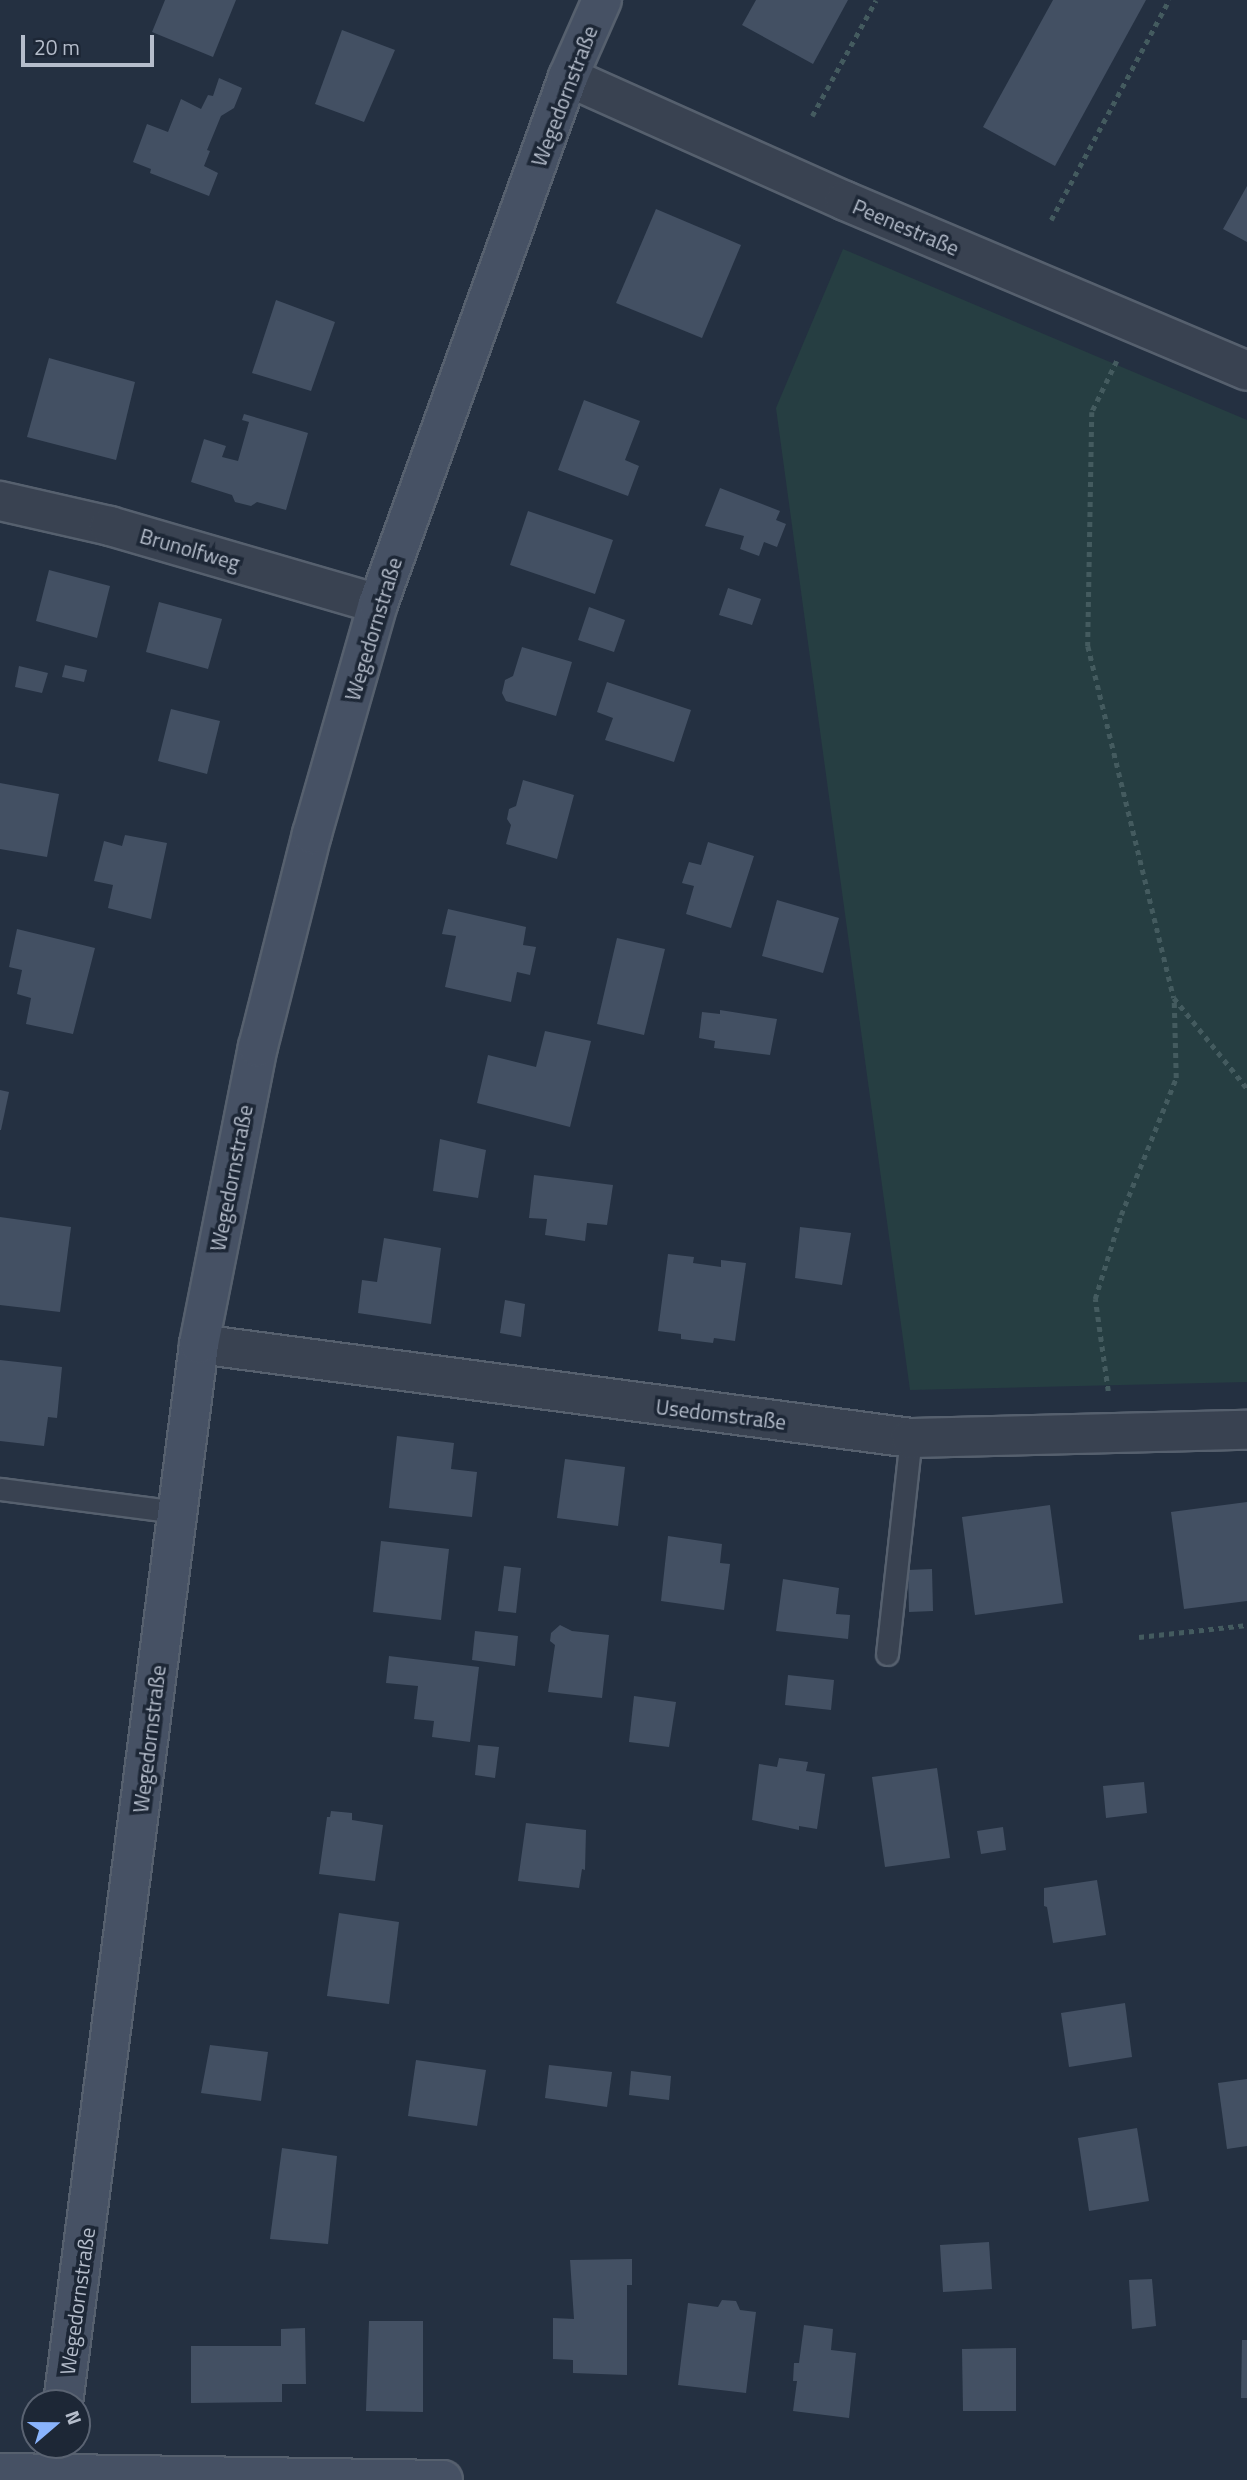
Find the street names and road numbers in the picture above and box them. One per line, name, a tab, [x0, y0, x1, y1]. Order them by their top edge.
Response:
street label: Wegedornstraße	[526, 22, 602, 170]
street label: Peenestraße	[849, 193, 963, 261]
street label: Brunolfweg	[137, 523, 243, 575]
street label: Wegedornstraße	[339, 554, 407, 704]
street label: Wegedornstraße	[204, 1103, 258, 1253]
street label: Usedomstraße	[654, 1394, 788, 1434]
street label: Wegedornstraße	[127, 1664, 171, 1814]
street label: Wegedornstraße	[54, 2226, 100, 2376]

